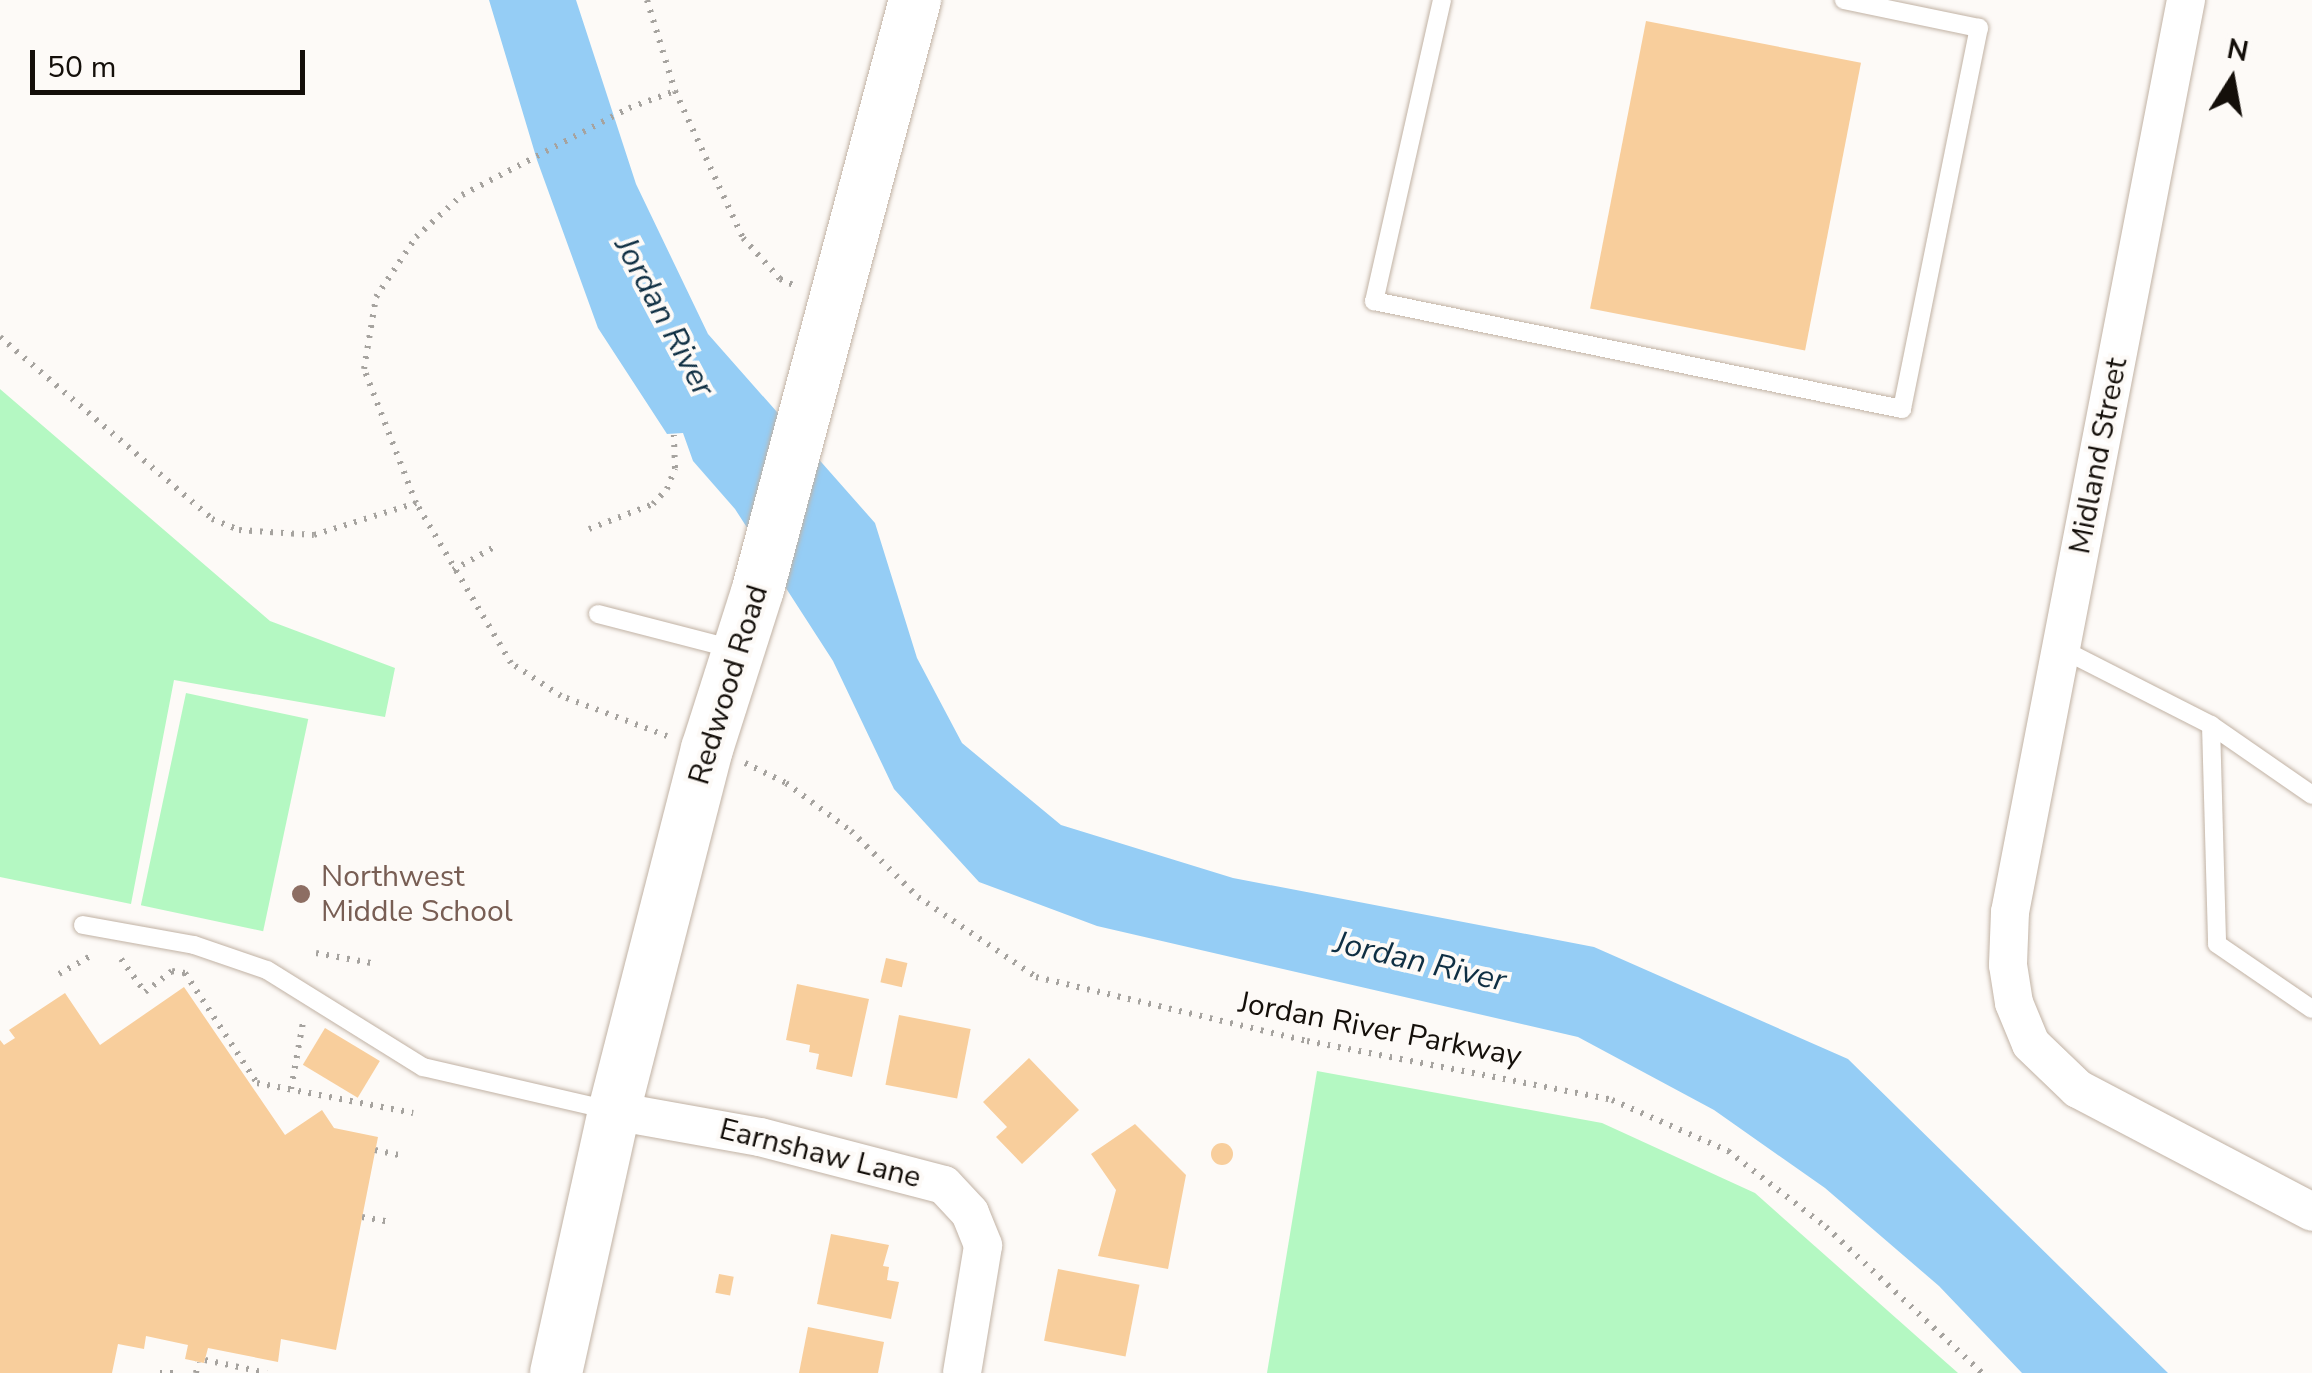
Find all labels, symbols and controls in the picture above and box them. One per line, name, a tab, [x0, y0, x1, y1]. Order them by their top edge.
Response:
scale bar	[35, 30, 310, 92]
north arrow	[2182, 30, 2282, 130]
text: N	[2224, 30, 2252, 71]
text: 50 m	[47, 47, 116, 88]
water label: Jordan River	[606, 231, 722, 403]
street label: Midland Street	[2062, 355, 2136, 557]
street label: Redwood Road	[682, 581, 776, 789]
place label: Northwest Middle School	[321, 859, 513, 930]
marker: Northwest Middle School	[290, 883, 312, 905]
water label: Jordan River	[1330, 924, 1510, 1000]
street label: Jordan River Parkway	[1236, 985, 1524, 1075]
street label: Earnshaw Lane	[716, 1112, 924, 1196]

